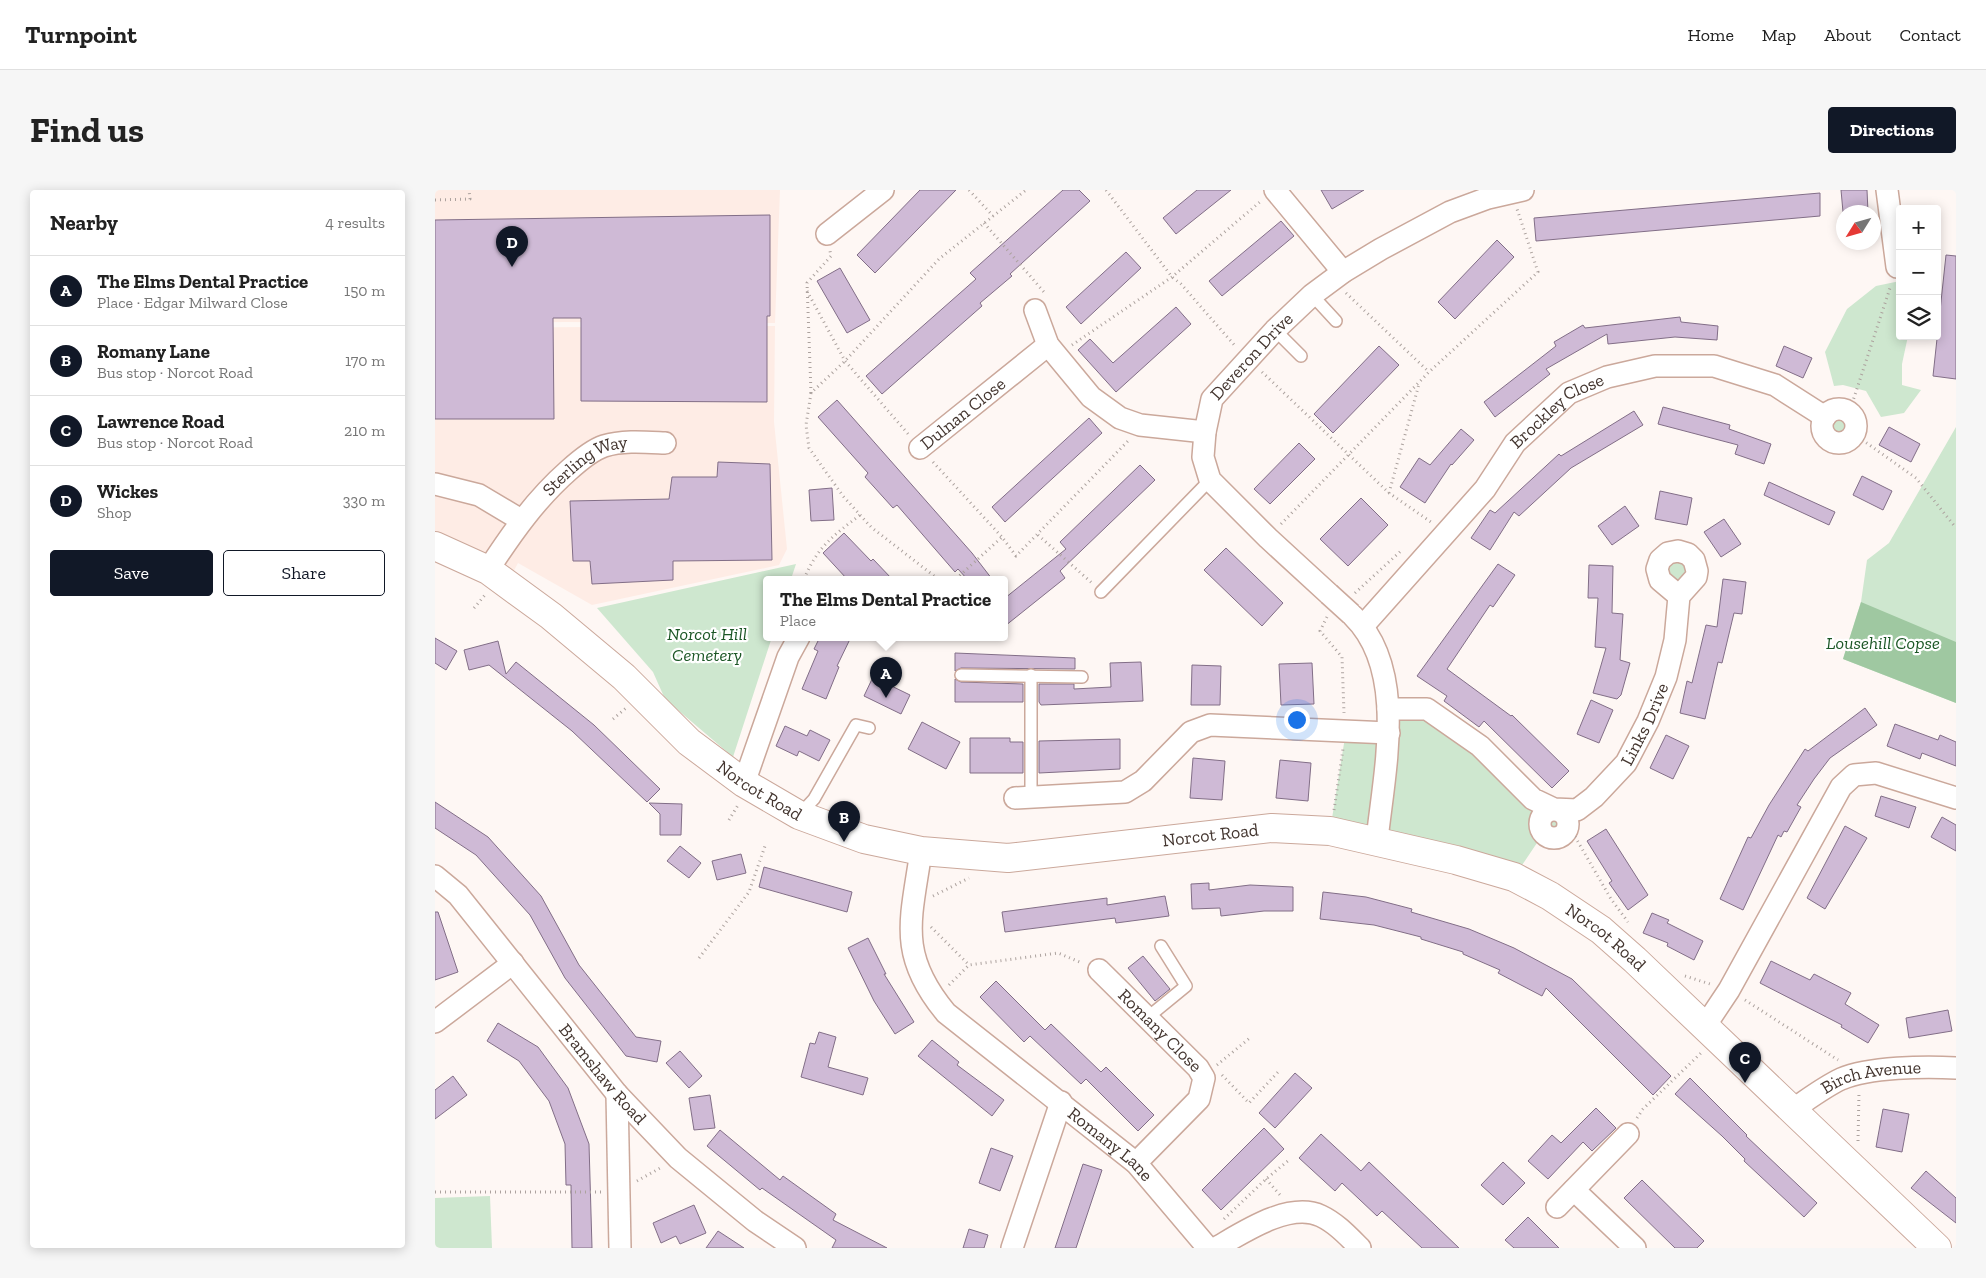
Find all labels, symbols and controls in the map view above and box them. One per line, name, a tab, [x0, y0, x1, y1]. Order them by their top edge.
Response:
text: Turnpoint	[25, 20, 137, 49]
text: Home	[1687, 24, 1734, 46]
text: Map	[1762, 24, 1796, 46]
text: About	[1824, 24, 1871, 46]
text: Contact	[1899, 24, 1961, 46]
button: Directions	[1828, 107, 1956, 153]
text: Find us	[30, 109, 144, 151]
north arrow	[1836, 205, 1881, 250]
map controls	[1896, 205, 1941, 340]
button: +	[1896, 205, 1941, 250]
text: Nearby	[50, 210, 118, 235]
text: 4 results	[325, 213, 385, 232]
pin: D	[496, 226, 528, 267]
button: −	[1896, 250, 1941, 295]
text: The Elms Dental Practice	[97, 270, 308, 293]
text: A	[61, 281, 72, 300]
text: 150 m	[344, 281, 385, 300]
text: Place · Edgar Milward Close	[97, 293, 288, 312]
button: layers	[1896, 295, 1941, 340]
street label: Deveron Drive	[1206, 308, 1298, 405]
text: Romany Lane	[97, 340, 210, 363]
text: B	[61, 351, 71, 370]
text: 170 m	[345, 351, 385, 370]
text: Bus stop · Norcot Road	[97, 363, 253, 382]
street label: Brockley Close	[1505, 369, 1607, 453]
street label: Dulnan Close	[916, 373, 1010, 454]
text: Lawrence Road	[97, 410, 224, 433]
text: C	[61, 421, 71, 440]
text: 210 m	[344, 421, 385, 440]
street label: Sterling Way	[538, 431, 629, 500]
text: Bus stop · Norcot Road	[97, 433, 253, 452]
text: Wickes	[97, 480, 158, 503]
text: D	[60, 491, 72, 510]
text: 330 m	[343, 491, 385, 510]
text: Shop	[97, 503, 132, 522]
button: Save	[50, 550, 213, 596]
button: Share	[223, 550, 385, 596]
popup	[763, 576, 1008, 641]
text: The Elms Dental Practice	[780, 588, 991, 611]
text: Place	[780, 611, 816, 630]
park label: Norcot Hill Cemetery	[667, 623, 747, 666]
park label: Lousehill Copse	[1826, 632, 1940, 654]
pin: A	[870, 657, 902, 698]
street label: Links Drive	[1616, 680, 1673, 769]
your location	[1284, 707, 1310, 733]
street label: Norcot Road	[712, 756, 806, 826]
pin: B	[828, 801, 860, 842]
street label: Norcot Road	[1161, 819, 1260, 851]
street label: Norcot Road	[1561, 899, 1651, 976]
street label: Romany Close	[1114, 984, 1207, 1077]
street label: Bramshaw Road	[554, 1019, 651, 1129]
pin: C	[1729, 1042, 1761, 1083]
street label: Birch Avenue	[1817, 1056, 1921, 1099]
street label: Romany Lane	[1063, 1102, 1158, 1186]

